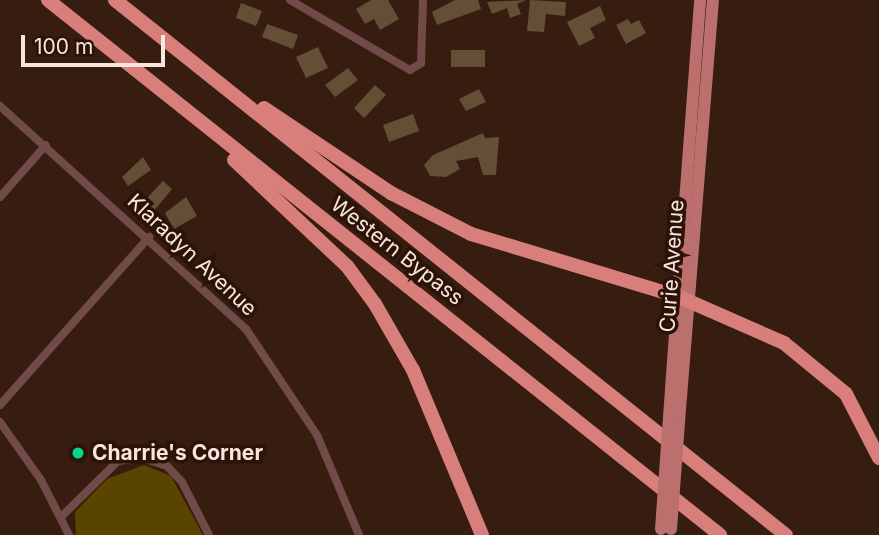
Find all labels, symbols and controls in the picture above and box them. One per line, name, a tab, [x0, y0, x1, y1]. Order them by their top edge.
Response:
scale bar	[24, 21, 168, 65]
text: 100 m	[34, 34, 93, 59]
street label: Klaradyn Avenue	[122, 189, 262, 321]
street label: Western Bypass	[326, 192, 468, 310]
street label: Curie Avenue	[655, 199, 689, 333]
place label: Charrie's Corner	[92, 440, 263, 466]
marker: Charrie's Corner	[70, 445, 86, 461]

